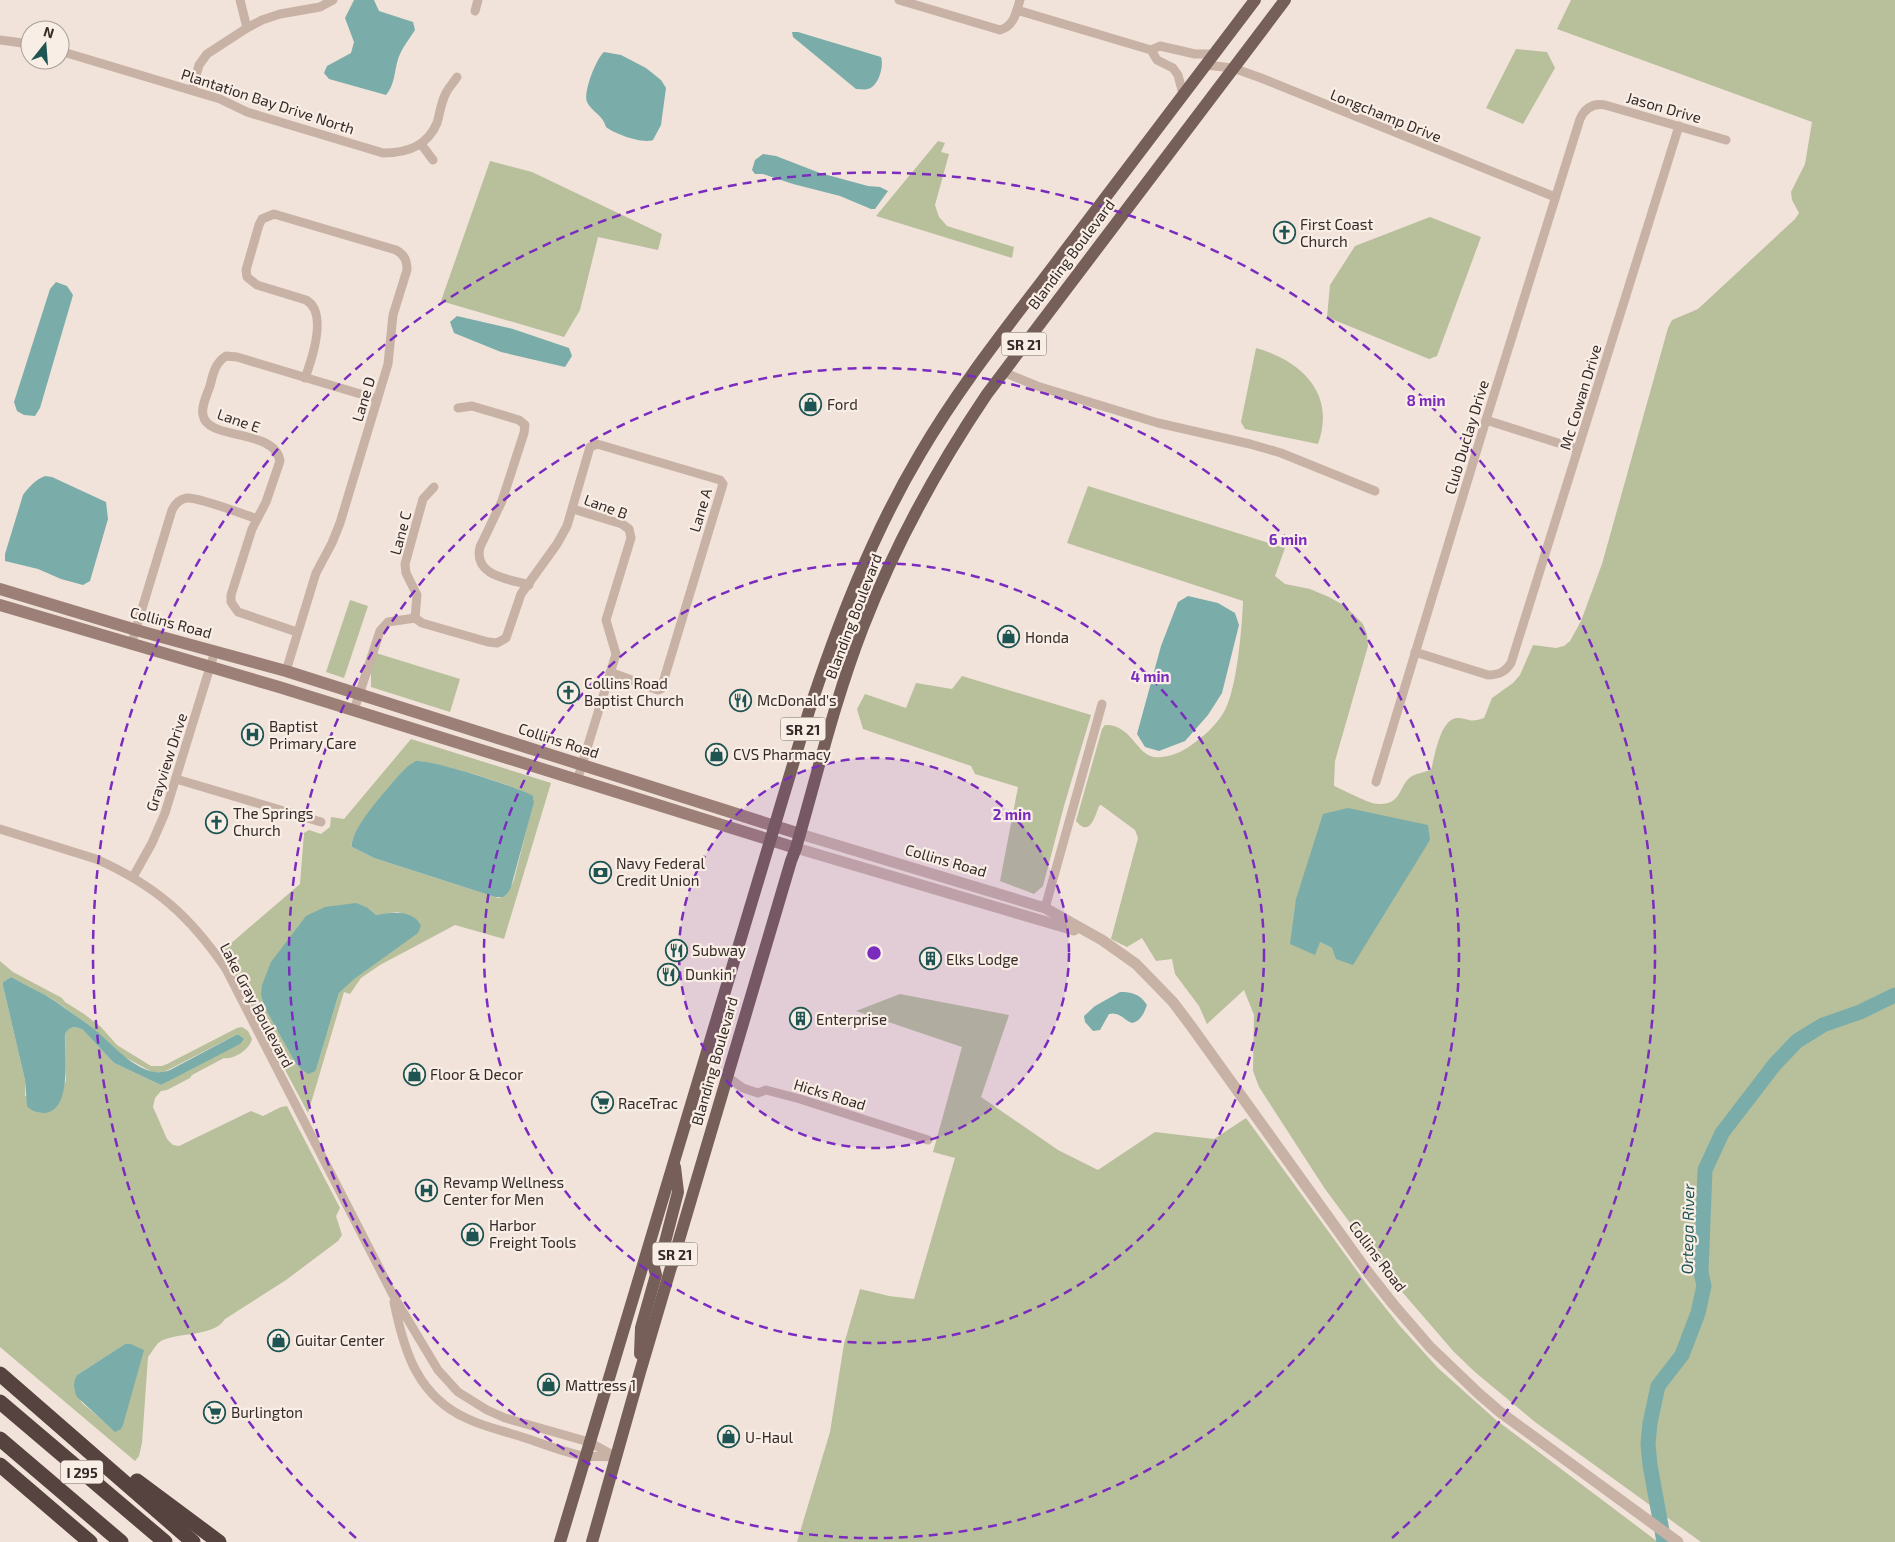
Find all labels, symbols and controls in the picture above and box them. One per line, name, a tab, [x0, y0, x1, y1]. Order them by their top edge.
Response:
north arrow	[20, 20, 70, 70]
text: N	[42, 22, 56, 42]
street label: Plantation Bay Drive North	[179, 64, 357, 138]
street label: Longchamp Drive	[1328, 84, 1444, 146]
street label: Jason Drive	[1624, 88, 1704, 126]
street label: Blanding Boulevard	[1024, 196, 1118, 312]
place label: First Coast Church	[1300, 215, 1373, 250]
church icon: First Coast Church	[1272, 221, 1296, 245]
road number: SR 21	[1002, 332, 1046, 356]
street label: Mc Cowan Drive	[1555, 342, 1605, 452]
street label: Lane D	[348, 374, 378, 424]
street label: Club Duclay Drive	[1440, 378, 1492, 496]
text: 8 min	[1407, 391, 1445, 409]
shop icon: Ford	[799, 392, 823, 416]
place label: Ford	[827, 395, 858, 413]
street label: Lane E	[215, 404, 263, 436]
street label: Lane A	[685, 485, 715, 534]
street label: Lane B	[582, 490, 630, 522]
street label: Lane C	[386, 509, 415, 557]
text: 6 min	[1269, 530, 1307, 548]
street label: Blanding Boulevard	[821, 551, 885, 681]
street label: Collins Road	[128, 602, 214, 642]
shop icon: Honda	[997, 625, 1021, 649]
place label: Honda	[1025, 628, 1069, 646]
text: 4 min	[1130, 667, 1170, 685]
place label: Collins Road Baptist Church	[584, 674, 684, 709]
church icon: Collins Road Baptist Church	[556, 680, 580, 704]
restaurant icon: McDonald's	[729, 688, 753, 712]
place label: McDonald's	[757, 691, 837, 709]
street label: Grayview Drive	[142, 711, 190, 813]
place label: Baptist Primary Care	[269, 717, 357, 752]
street label: Collins Road	[516, 718, 602, 762]
road number: SR 21	[780, 718, 826, 741]
hospital icon: Baptist Primary Care	[241, 723, 265, 747]
shop icon: CVS Pharmacy	[705, 742, 729, 766]
place label: CVS Pharmacy	[733, 745, 831, 763]
place label: The Springs Church	[233, 804, 313, 839]
text: 2 min	[993, 805, 1031, 823]
church icon: The Springs Church	[205, 810, 229, 834]
street label: Collins Road	[903, 840, 989, 880]
place label: Navy Federal Credit Union	[616, 854, 706, 889]
bank icon: Navy Federal Credit Union	[588, 860, 612, 884]
restaurant icon: Subway	[664, 938, 688, 962]
street label: Lake Gray Boulevard	[216, 940, 298, 1070]
place label: Subway	[692, 941, 746, 959]
centre of rings	[865, 944, 883, 962]
building icon: Elks Lodge	[918, 947, 942, 971]
place label: Elks Lodge	[946, 950, 1019, 968]
restaurant icon: Dunkin'	[657, 962, 681, 986]
place label: Dunkin'	[685, 965, 735, 983]
street label: Blanding Boulevard	[687, 995, 741, 1127]
building icon: Enterprise	[788, 1007, 812, 1031]
place label: Enterprise	[816, 1010, 887, 1028]
shop icon: Floor & Decor	[402, 1062, 426, 1086]
place label: Floor & Decor	[430, 1065, 523, 1083]
street label: Hicks Road	[792, 1075, 868, 1113]
supermarket icon: RaceTrac	[590, 1091, 614, 1115]
place label: RaceTrac	[618, 1094, 678, 1112]
place label: Revamp Wellness Center for Men	[443, 1173, 564, 1208]
hospital icon: Revamp Wellness Center for Men	[415, 1179, 439, 1203]
water label: Ortega River	[1677, 1183, 1697, 1275]
place label: Harbor Freight Tools	[489, 1216, 576, 1251]
street label: Collins Road	[1346, 1217, 1410, 1295]
shop icon: Harbor Freight Tools	[461, 1222, 485, 1246]
road number: SR 21	[652, 1242, 698, 1266]
shop icon: Guitar Center	[267, 1328, 291, 1352]
place label: Guitar Center	[295, 1331, 385, 1349]
shop icon: Mattress 1	[537, 1373, 561, 1397]
place label: Mattress 1	[565, 1376, 636, 1394]
supermarket icon: Burlington	[203, 1400, 227, 1424]
place label: Burlington	[231, 1403, 303, 1421]
shop icon: U-Haul	[717, 1425, 741, 1449]
place label: U-Haul	[745, 1428, 794, 1446]
road number: I 295	[61, 1460, 103, 1484]

